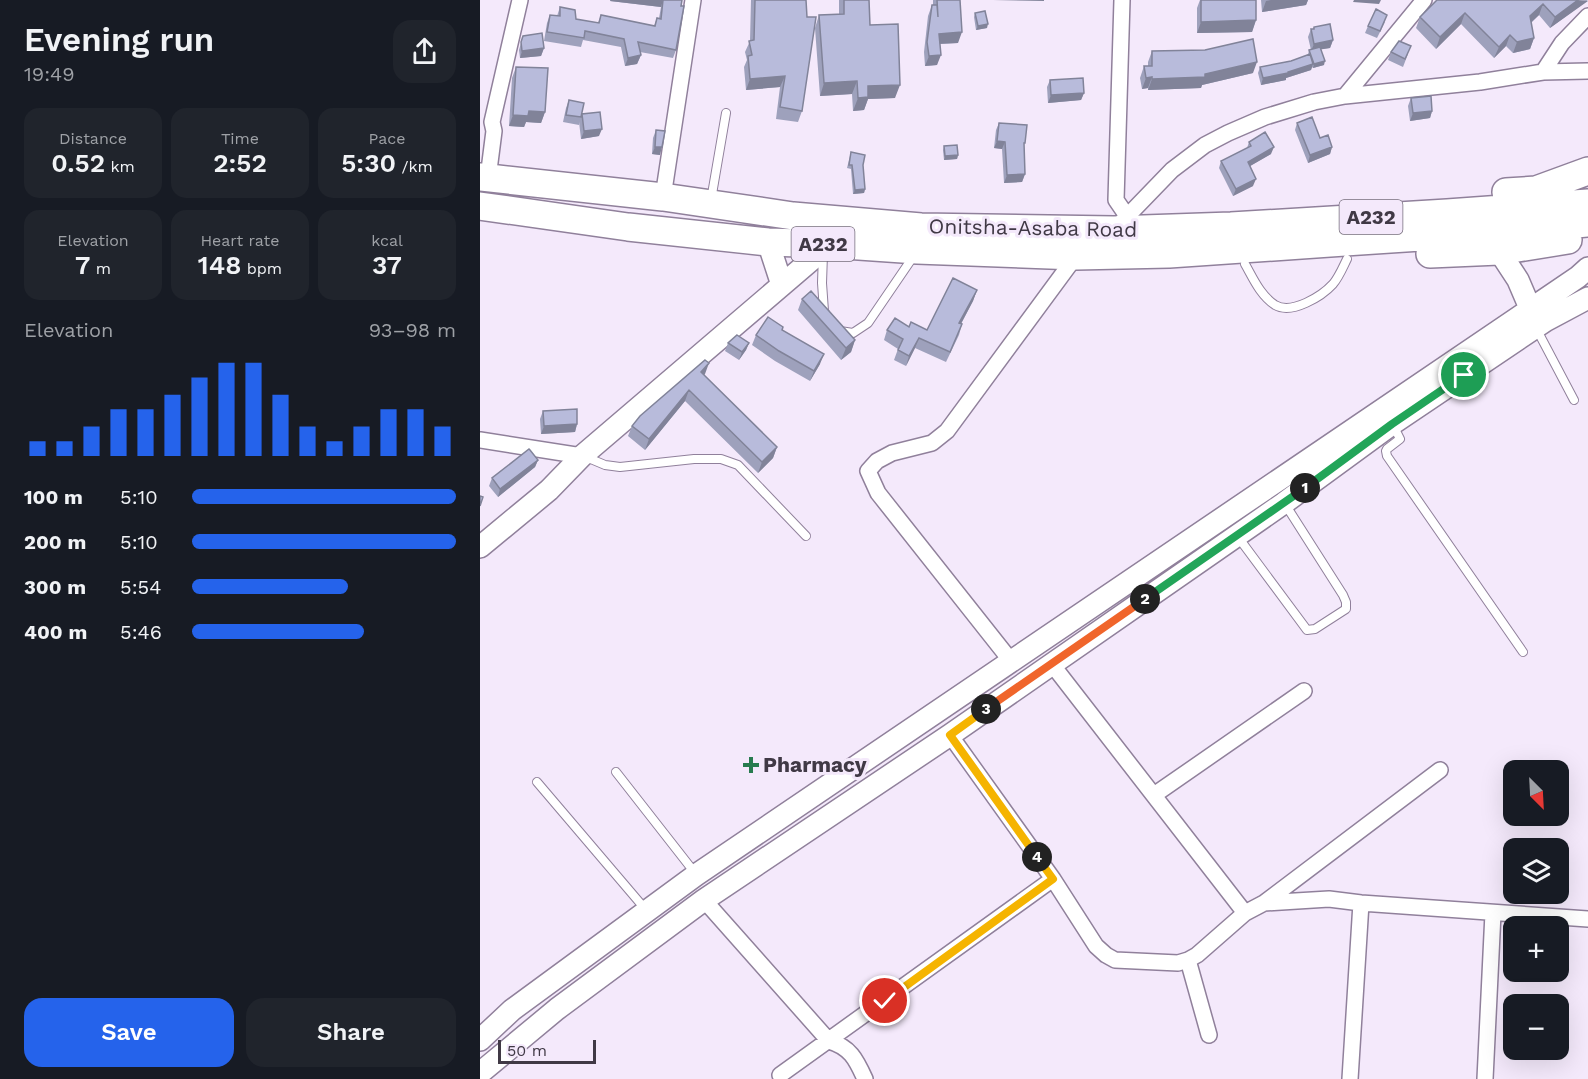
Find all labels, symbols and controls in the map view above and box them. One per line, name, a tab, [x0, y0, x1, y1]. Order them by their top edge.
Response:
text: Evening run	[24, 20, 214, 59]
button: share	[393, 20, 456, 83]
text: 19:49	[24, 62, 75, 86]
text: Distance	[59, 129, 127, 148]
text: Time	[221, 129, 259, 148]
text: Pace	[368, 129, 406, 148]
text: 0.52	[51, 148, 105, 178]
text: 2:52	[213, 148, 267, 178]
text: 5:30	[341, 148, 396, 178]
text: km	[105, 157, 135, 176]
text: /km	[396, 157, 433, 176]
road number: A232	[1340, 200, 1402, 234]
street label: Onitsha-Asaba Road	[929, 213, 1137, 242]
road number: A232	[792, 227, 854, 261]
text: Elevation	[57, 231, 129, 250]
text: Heart rate	[200, 231, 280, 250]
text: kcal	[371, 231, 403, 250]
text: 7	[75, 250, 90, 280]
text: 148	[198, 250, 241, 280]
text: 37	[372, 250, 402, 280]
text: m	[90, 259, 111, 278]
text: bpm	[241, 259, 282, 278]
text: Elevation	[24, 318, 113, 342]
text: 93–98 m	[369, 318, 456, 342]
pin	[1438, 349, 1489, 400]
icon: arrive	[1447, 358, 1480, 391]
pin: 1	[1290, 473, 1320, 503]
text: 1	[1302, 478, 1308, 497]
text: 100 m	[24, 485, 83, 509]
text: 5:10	[120, 485, 158, 509]
text: 200 m	[24, 530, 86, 554]
text: 5:10	[120, 530, 158, 554]
text: 300 m	[24, 575, 86, 599]
text: 5:54	[120, 575, 161, 599]
pin: 2	[1130, 584, 1160, 614]
text: 2	[1140, 589, 1150, 608]
text: 400 m	[24, 620, 87, 644]
text: 5:46	[120, 620, 162, 644]
pin: 3	[971, 694, 1001, 724]
text: 3	[981, 699, 991, 718]
place label: Pharmacy	[763, 752, 867, 777]
marker: Pharmacy	[744, 758, 758, 772]
north arrow	[1503, 760, 1569, 826]
map controls	[1503, 760, 1569, 1060]
button: layers	[1503, 838, 1569, 904]
pin: 4	[1022, 842, 1052, 872]
text: 4	[1032, 847, 1042, 866]
button: +	[1503, 916, 1569, 982]
pin	[859, 975, 910, 1026]
icon: check	[868, 984, 901, 1017]
button: −	[1503, 994, 1569, 1060]
button: Save	[24, 998, 234, 1067]
button: Share	[246, 998, 456, 1067]
scale bar	[498, 1037, 596, 1064]
text: 50 m	[507, 1041, 547, 1060]

